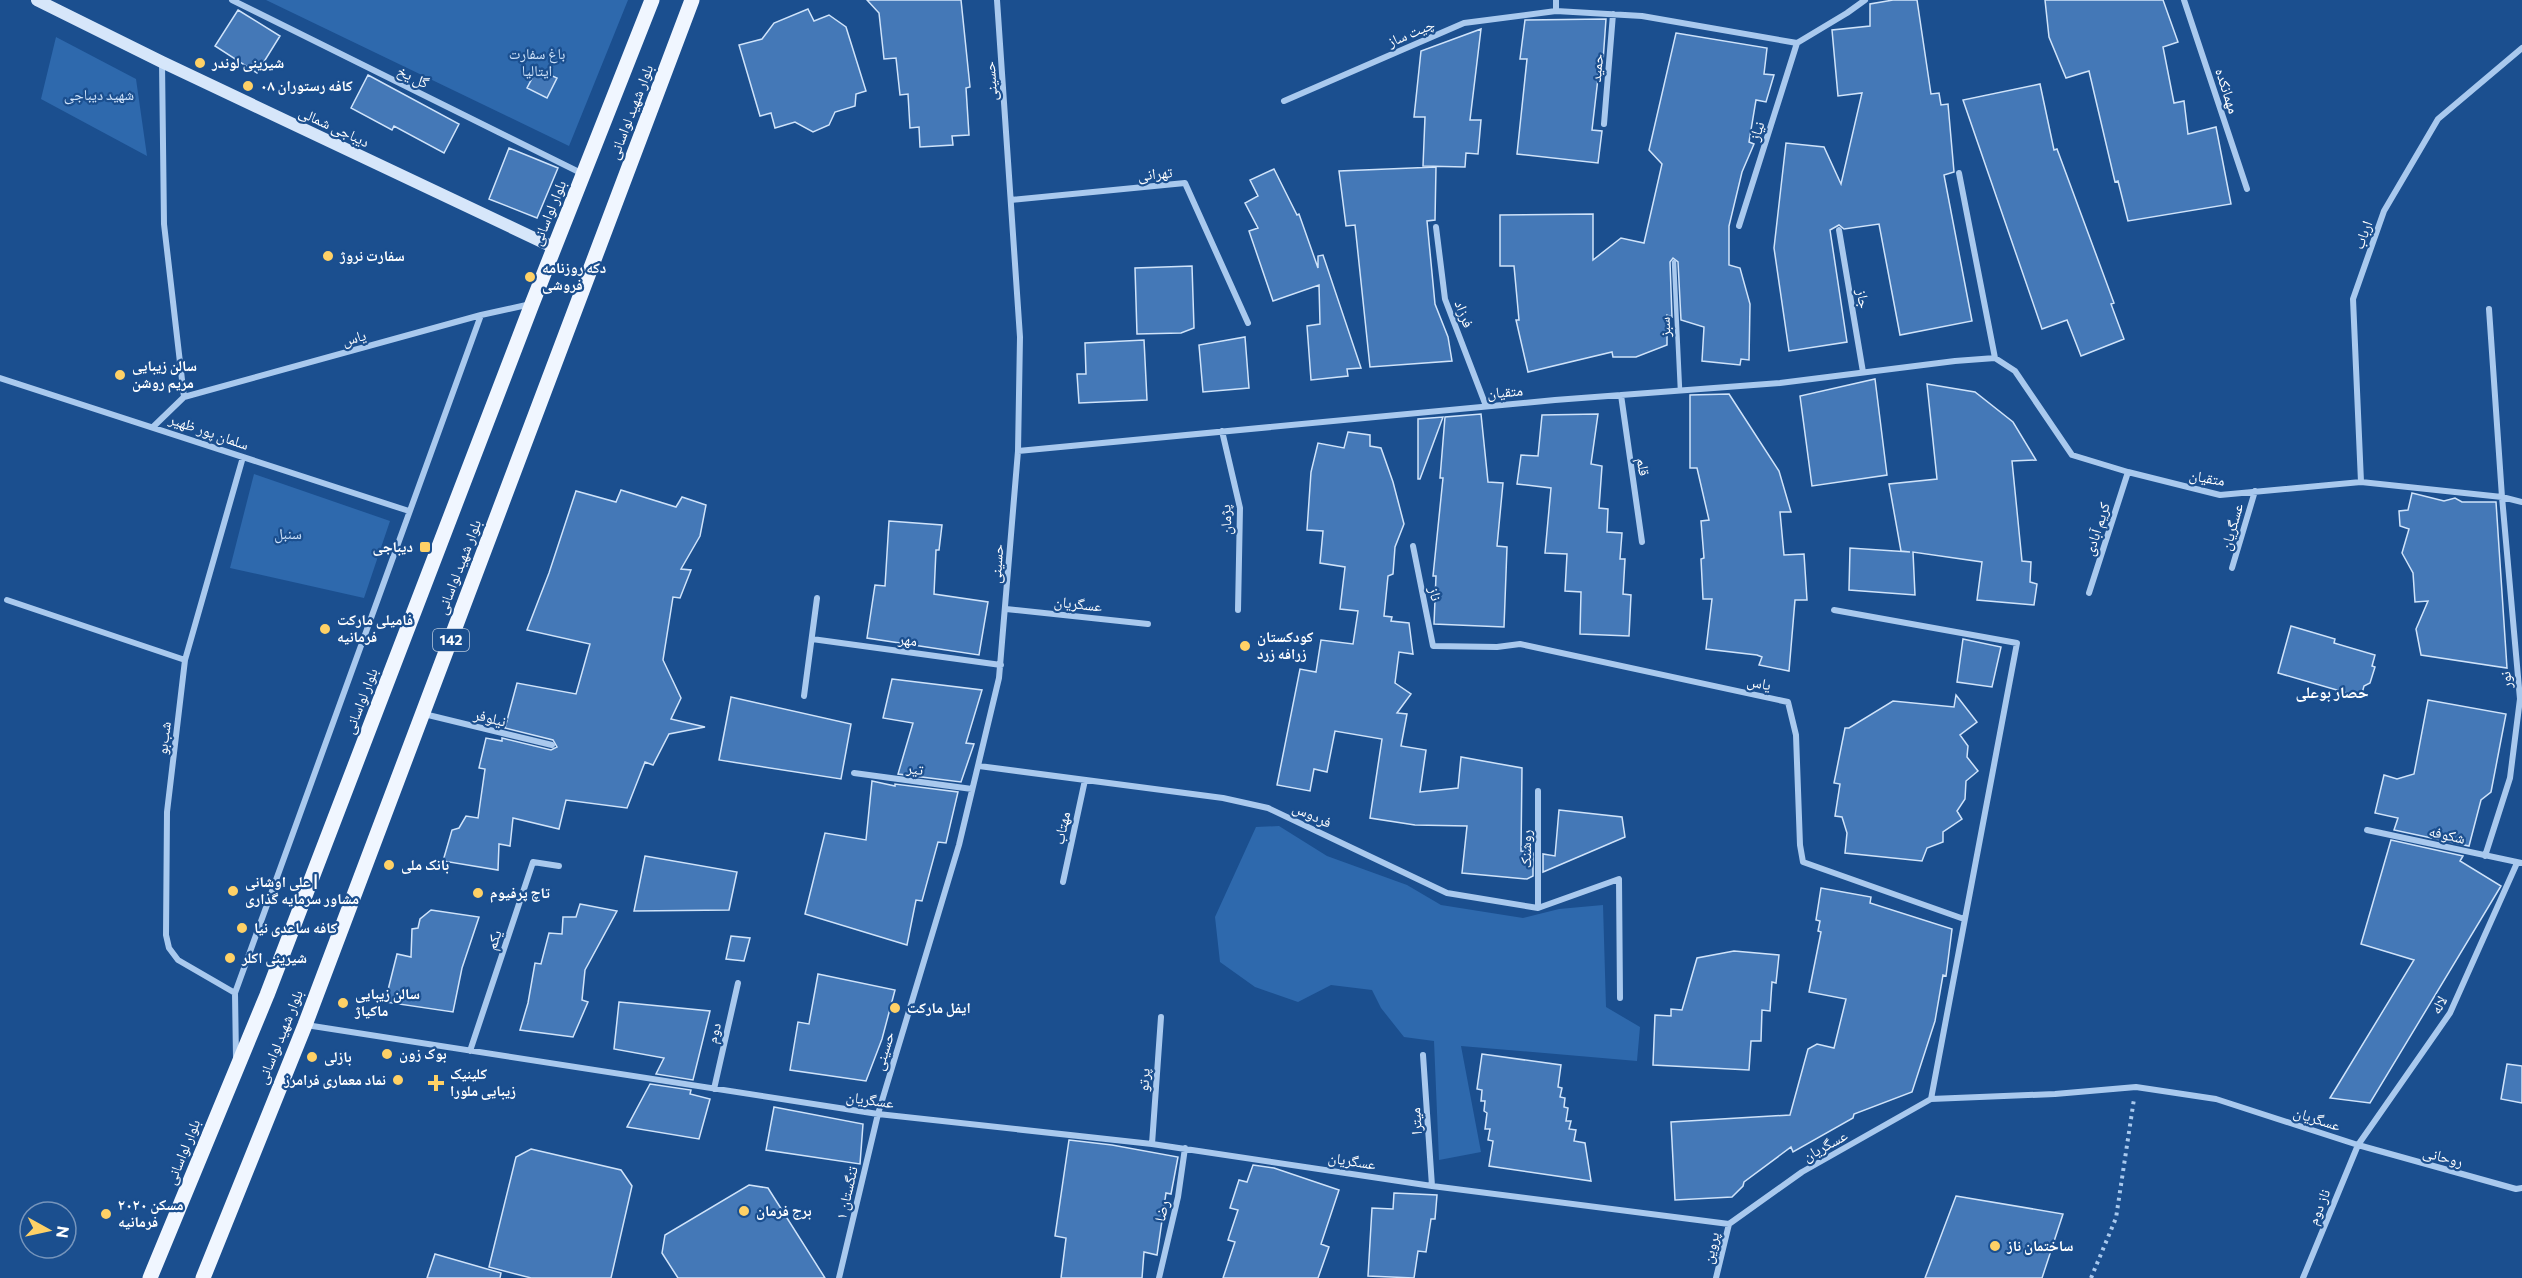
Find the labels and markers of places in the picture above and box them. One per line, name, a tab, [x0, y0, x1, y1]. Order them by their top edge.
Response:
place label: شیرینی لوندر	[211, 53, 284, 72]
marker: شیرینی لوندر	[193, 56, 207, 70]
place label: کافه رستوران ٠٨	[260, 76, 353, 95]
marker: کافه رستوران ٠٨	[241, 79, 255, 93]
place label: سفارت نروژ	[339, 246, 405, 264]
marker: سفارت نروژ	[321, 249, 335, 263]
place label: دکه روزنامه فروشی	[542, 258, 606, 294]
marker: دکه روزنامه فروشی	[523, 270, 537, 284]
place label: سالن زیبایی مریم روشن	[132, 356, 197, 393]
marker: سالن زیبایی مریم روشن	[113, 368, 127, 382]
place label: دیباجی	[373, 537, 413, 556]
marker: دیباجی	[418, 540, 432, 554]
place label: فامیلی مارکت فرمانیه	[337, 610, 413, 645]
marker: فامیلی مارکت فرمانیه	[318, 622, 332, 636]
place label: کودکستان زرافه زرد	[1257, 627, 1314, 662]
marker: کودکستان زرافه زرد	[1238, 639, 1252, 653]
place label: بانک ملی	[401, 855, 449, 874]
marker: بانک ملی	[382, 858, 396, 872]
place label: علی اوشانی | مشاور سرمایه گذاری	[245, 872, 359, 908]
place label: تاچ پرفيوم	[490, 883, 550, 903]
marker: علی اوشانی | مشاور سرمایه گذاری	[226, 884, 240, 898]
marker: تاچ پرفيوم	[471, 886, 485, 900]
place label: کافه ساعدی نیا	[254, 918, 338, 937]
marker: کافه ساعدی نیا	[235, 921, 249, 935]
place label: شیرینی اکلر	[241, 948, 307, 967]
marker: شیرینی اکلر	[223, 951, 237, 965]
place label: سالن زیبایی ماکیاژ	[354, 984, 420, 1019]
marker: سالن زیبایی ماکیاژ	[336, 996, 350, 1010]
place label: ایفل مارکت	[907, 998, 971, 1017]
marker: ایفل مارکت	[888, 1001, 902, 1015]
place label: بوک زون	[399, 1044, 447, 1063]
place label: بازلی	[324, 1047, 352, 1066]
marker: بوک زون	[380, 1047, 394, 1061]
marker: بازلی	[305, 1050, 319, 1064]
place label: کلینیک زیبایی ملورا	[450, 1064, 516, 1100]
place label: نماد معماری فرامرز	[283, 1070, 386, 1089]
marker: نماد معماری فرامرز	[391, 1073, 405, 1087]
marker: کلینیک زیبایی ملورا	[427, 1074, 445, 1092]
place label: مسکن ۲۰۲۰ فرمانیه	[118, 1195, 184, 1230]
place label: برج فرمان	[756, 1201, 812, 1220]
marker: برج فرمان	[737, 1204, 751, 1218]
marker: مسکن ۲۰۲۰ فرمانیه	[99, 1207, 113, 1221]
place label: ساختمان ناز	[2006, 1236, 2074, 1255]
marker: ساختمان ناز	[1988, 1239, 2002, 1253]

